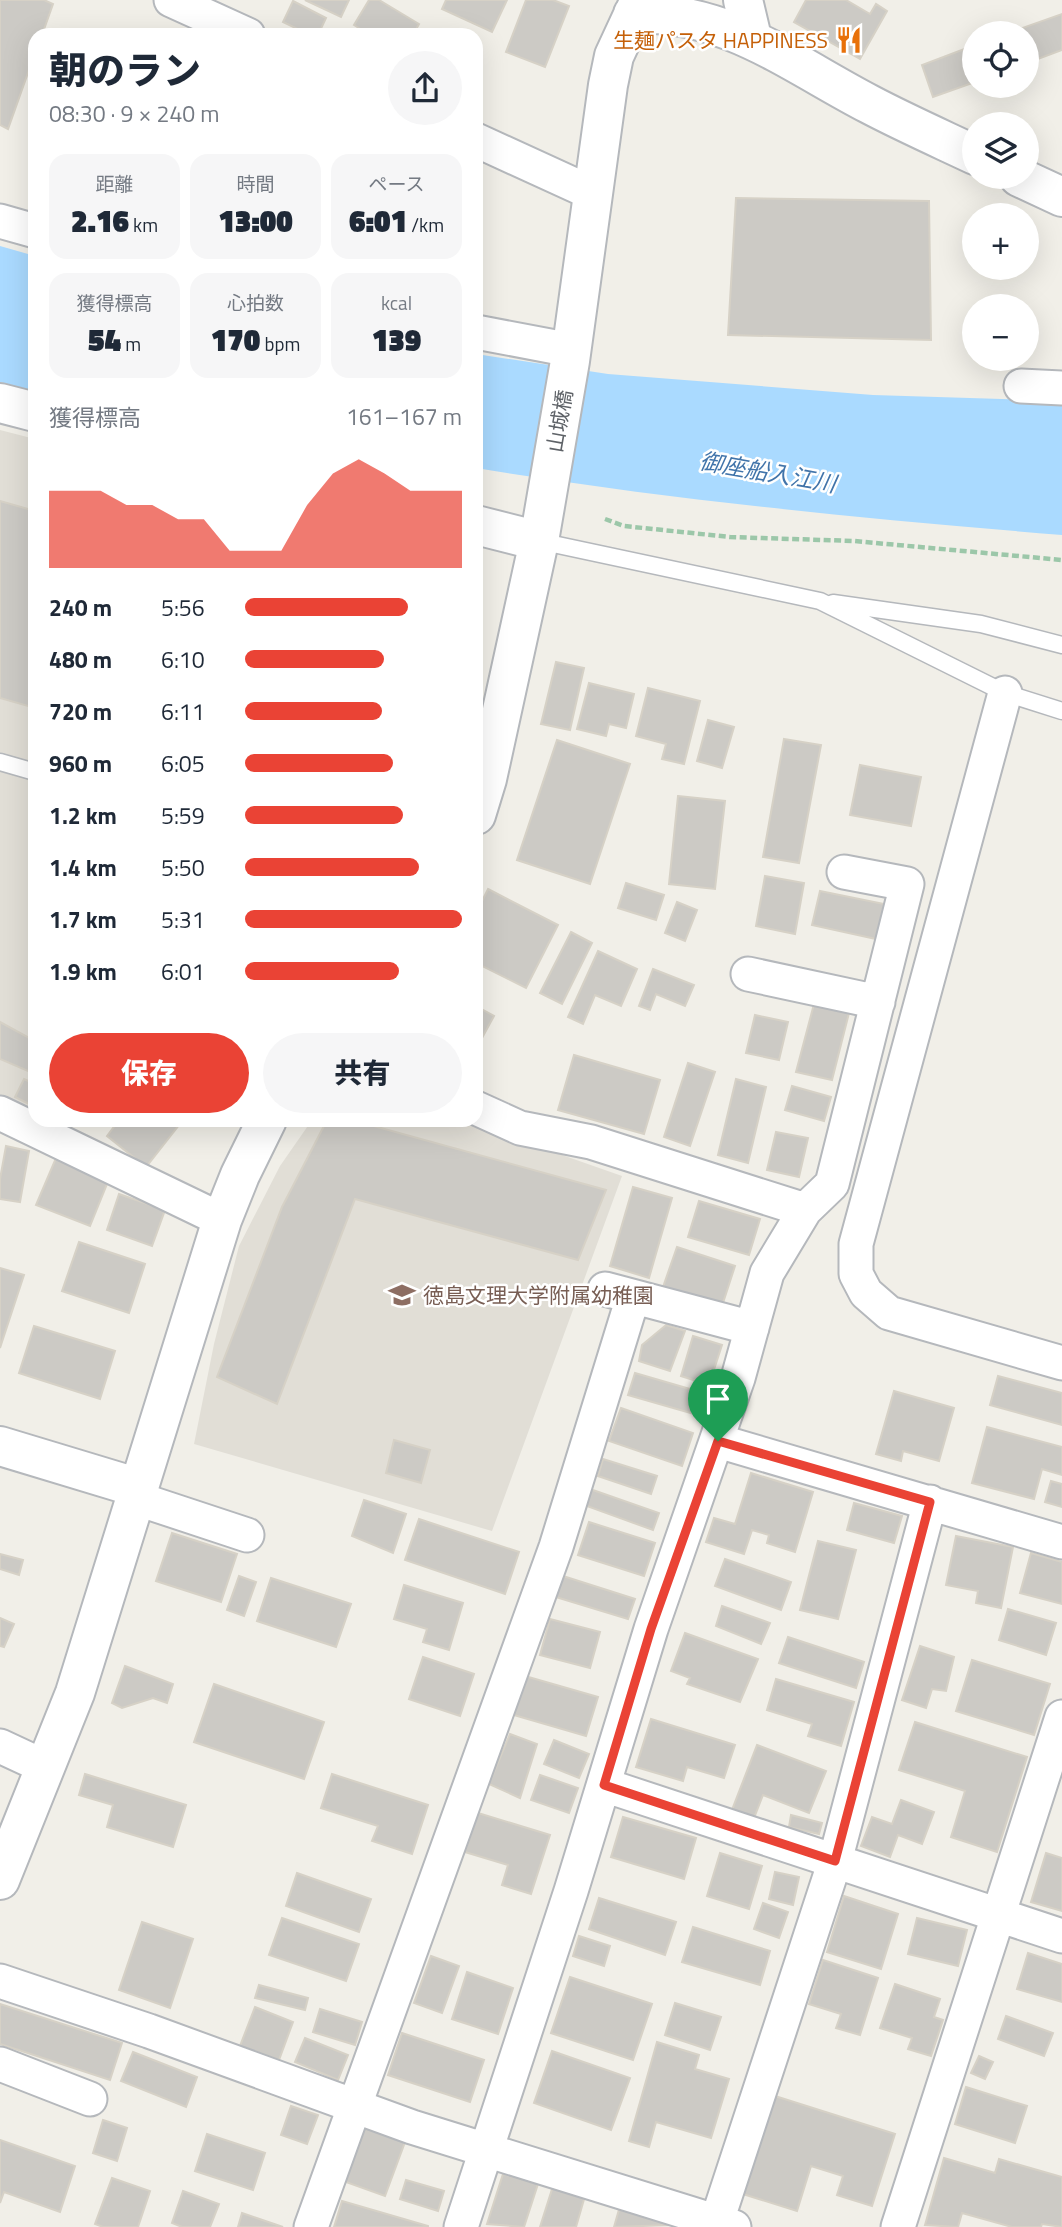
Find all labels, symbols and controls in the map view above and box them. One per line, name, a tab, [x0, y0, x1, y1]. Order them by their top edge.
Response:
map controls	[962, 21, 1039, 371]
button: locate	[962, 21, 1039, 98]
place label: 生麺パスタ HAPPINESS	[613, 24, 828, 56]
restaurant icon: 生麺パスタ HAPPINESS	[834, 25, 864, 55]
text: 朝のラン	[49, 41, 201, 99]
button: share	[388, 51, 462, 125]
text: 08:30 · 9 × 240 m	[49, 96, 219, 131]
button: layers	[962, 112, 1039, 189]
text: 距離	[95, 169, 134, 198]
text: 時間	[236, 169, 275, 198]
text: ペース	[368, 169, 425, 198]
text: 2.16	[71, 198, 129, 244]
text: 13:00	[218, 198, 293, 244]
text: 6:01	[349, 198, 407, 244]
button: +	[962, 203, 1039, 280]
text: km	[129, 210, 158, 239]
text: /km	[407, 210, 444, 239]
text: 獲得標高	[76, 288, 153, 317]
text: 心拍数	[227, 288, 284, 317]
text: kcal	[381, 288, 412, 317]
button: −	[962, 294, 1039, 371]
text: 54	[88, 317, 121, 363]
text: 170	[211, 317, 260, 363]
text: 139	[372, 317, 421, 363]
text: m	[121, 329, 141, 358]
text: bpm	[260, 329, 300, 358]
street label: 山城橋	[538, 387, 580, 455]
text: 161–167 m	[346, 399, 462, 434]
text: 獲得標高	[49, 400, 141, 435]
water label: 御座船入江川	[697, 443, 842, 502]
text: 240 m	[49, 590, 112, 625]
text: 5:56	[161, 590, 205, 625]
text: 480 m	[49, 642, 112, 677]
text: 6:10	[161, 642, 205, 677]
text: 720 m	[49, 694, 112, 729]
text: 6:11	[161, 694, 205, 729]
text: 960 m	[49, 746, 112, 781]
text: 6:05	[161, 746, 205, 781]
text: 1.2 km	[49, 798, 117, 833]
text: 5:59	[161, 798, 205, 833]
text: 1.4 km	[49, 850, 117, 885]
text: 5:50	[161, 850, 205, 885]
text: 1.7 km	[49, 902, 117, 937]
text: 5:31	[161, 902, 205, 937]
text: 1.9 km	[49, 954, 117, 989]
text: 6:01	[161, 954, 205, 989]
button: 保存	[49, 1033, 249, 1113]
button: 共有	[263, 1033, 462, 1113]
place label: 徳島文理大学附属幼稚園	[423, 1279, 654, 1311]
school or university icon: 徳島文理大学附属幼稚園	[387, 1280, 417, 1310]
pin	[688, 1369, 748, 1441]
icon: arrive	[699, 1380, 737, 1418]

